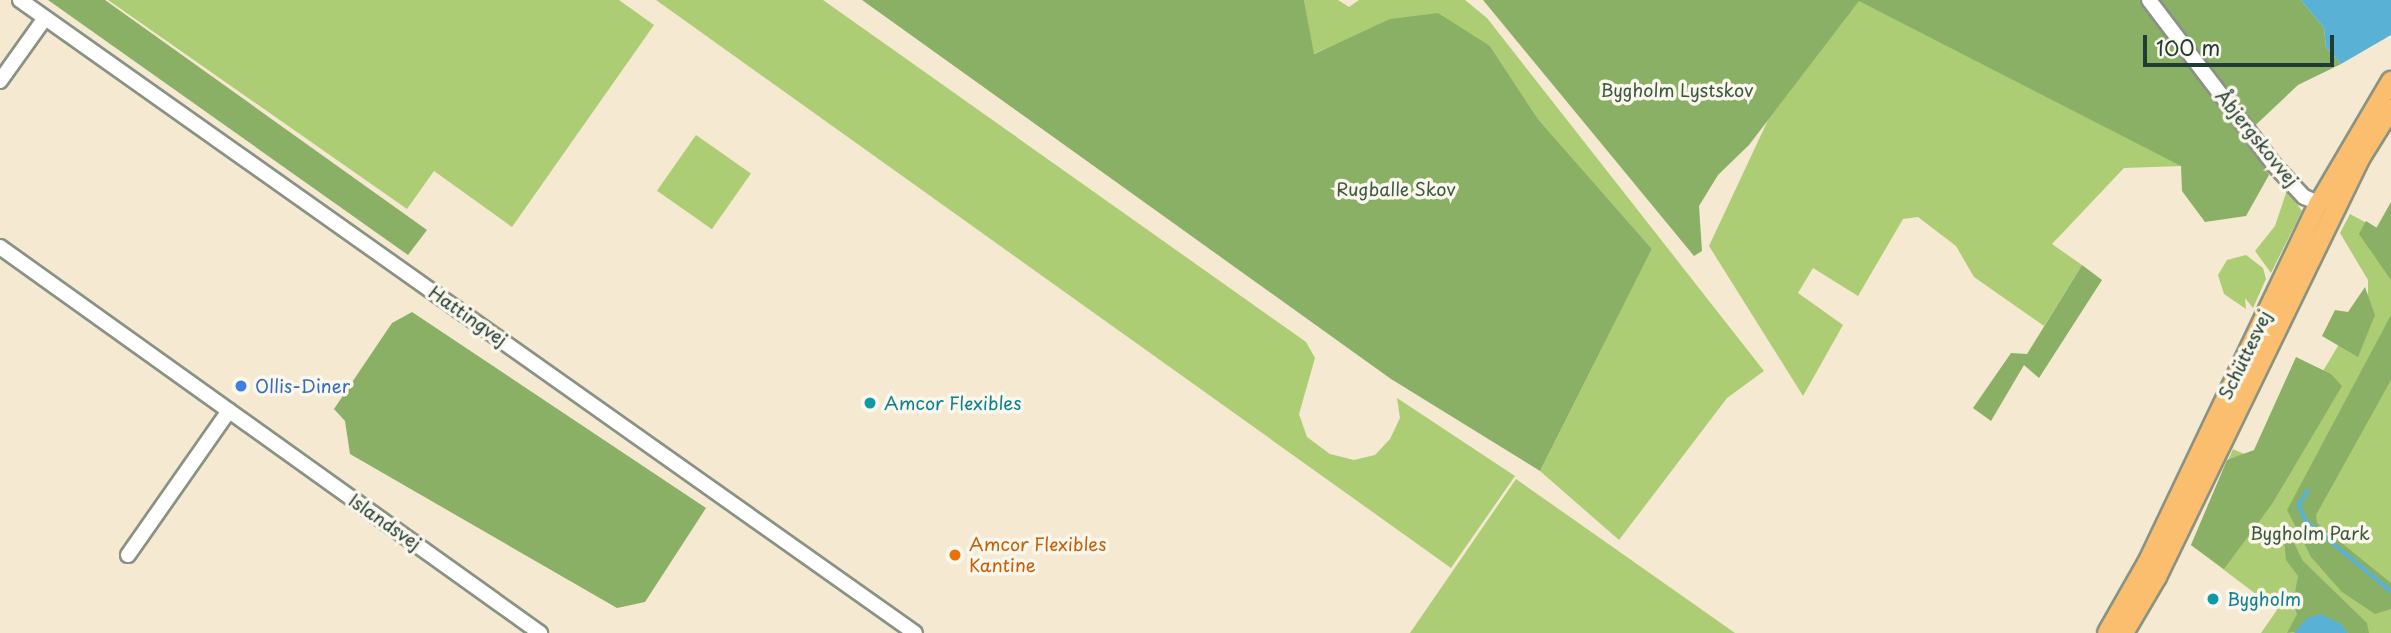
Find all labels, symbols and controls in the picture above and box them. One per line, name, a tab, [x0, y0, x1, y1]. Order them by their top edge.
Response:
scale bar	[2146, 21, 2337, 65]
text: 100 m	[2156, 31, 2220, 63]
park label: Bygholm Lystskov	[1600, 79, 1754, 101]
street label: Åbjergskovvej	[2211, 85, 2303, 191]
park label: Rugballe Skov	[1336, 178, 1456, 200]
street label: Hattingvej	[425, 281, 511, 351]
street label: Schüttesvej	[2214, 307, 2276, 403]
place label: Ollis-Diner	[255, 375, 350, 397]
marker: Ollis-Diner	[233, 378, 249, 394]
place label: Amcor Flexibles	[884, 392, 1021, 414]
marker: Amcor Flexibles	[862, 395, 878, 411]
street label: Islandsvej	[345, 489, 425, 555]
park label: Bygholm Park	[2250, 522, 2370, 544]
place label: Amcor Flexibles Kantine	[969, 534, 1106, 576]
marker: Amcor Flexibles Kantine	[947, 547, 963, 563]
place label: Bygholm	[2227, 588, 2301, 610]
marker: Bygholm	[2205, 591, 2221, 607]

